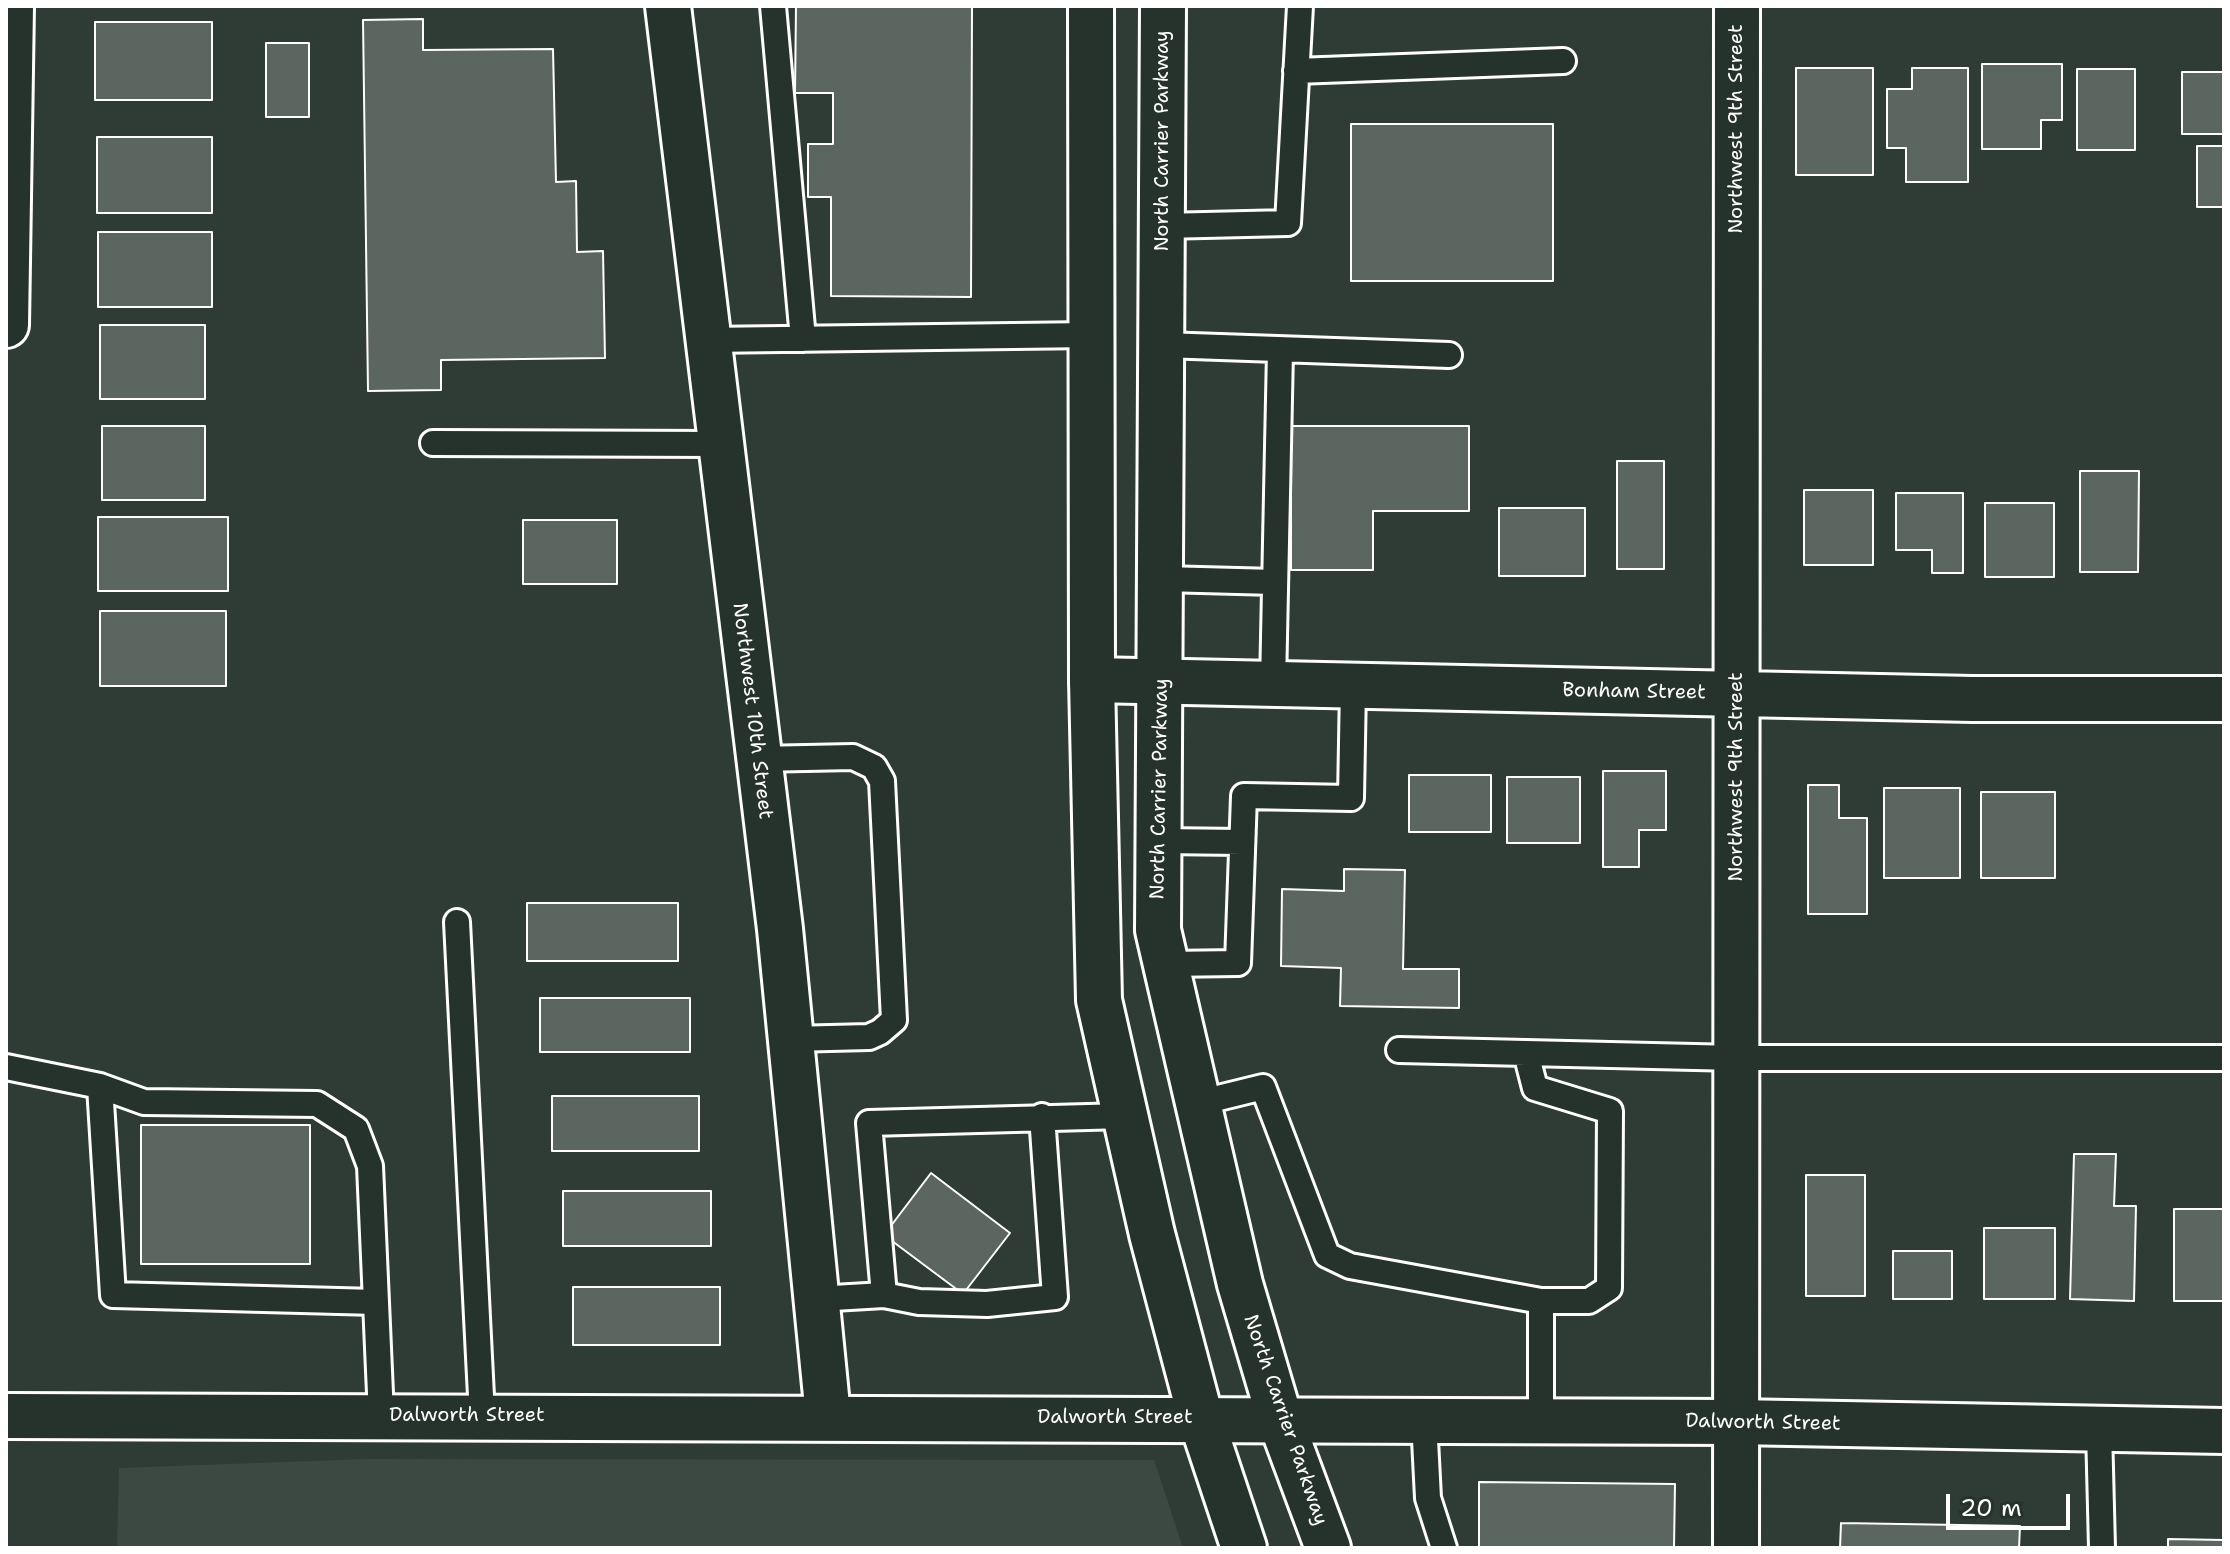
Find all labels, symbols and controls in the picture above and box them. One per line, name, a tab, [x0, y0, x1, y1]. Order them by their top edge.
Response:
street label: Northwest 9th Street	[1725, 24, 1749, 234]
street label: North Carrier Parkway	[1151, 30, 1175, 252]
street label: Northwest 10th Street	[727, 601, 777, 821]
street label: Northwest 9th Street	[1725, 672, 1749, 882]
street label: North Carrier Parkway	[1146, 678, 1174, 900]
street label: Bonham Street	[1562, 679, 1706, 705]
street label: North Carrier Parkway	[1238, 1312, 1332, 1528]
street label: Dalworth Street	[389, 1404, 545, 1428]
street label: Dalworth Street	[1037, 1406, 1193, 1430]
street label: Dalworth Street	[1685, 1410, 1841, 1436]
scale bar	[1950, 1478, 2074, 1528]
text: 20 m	[1960, 1492, 2022, 1524]

